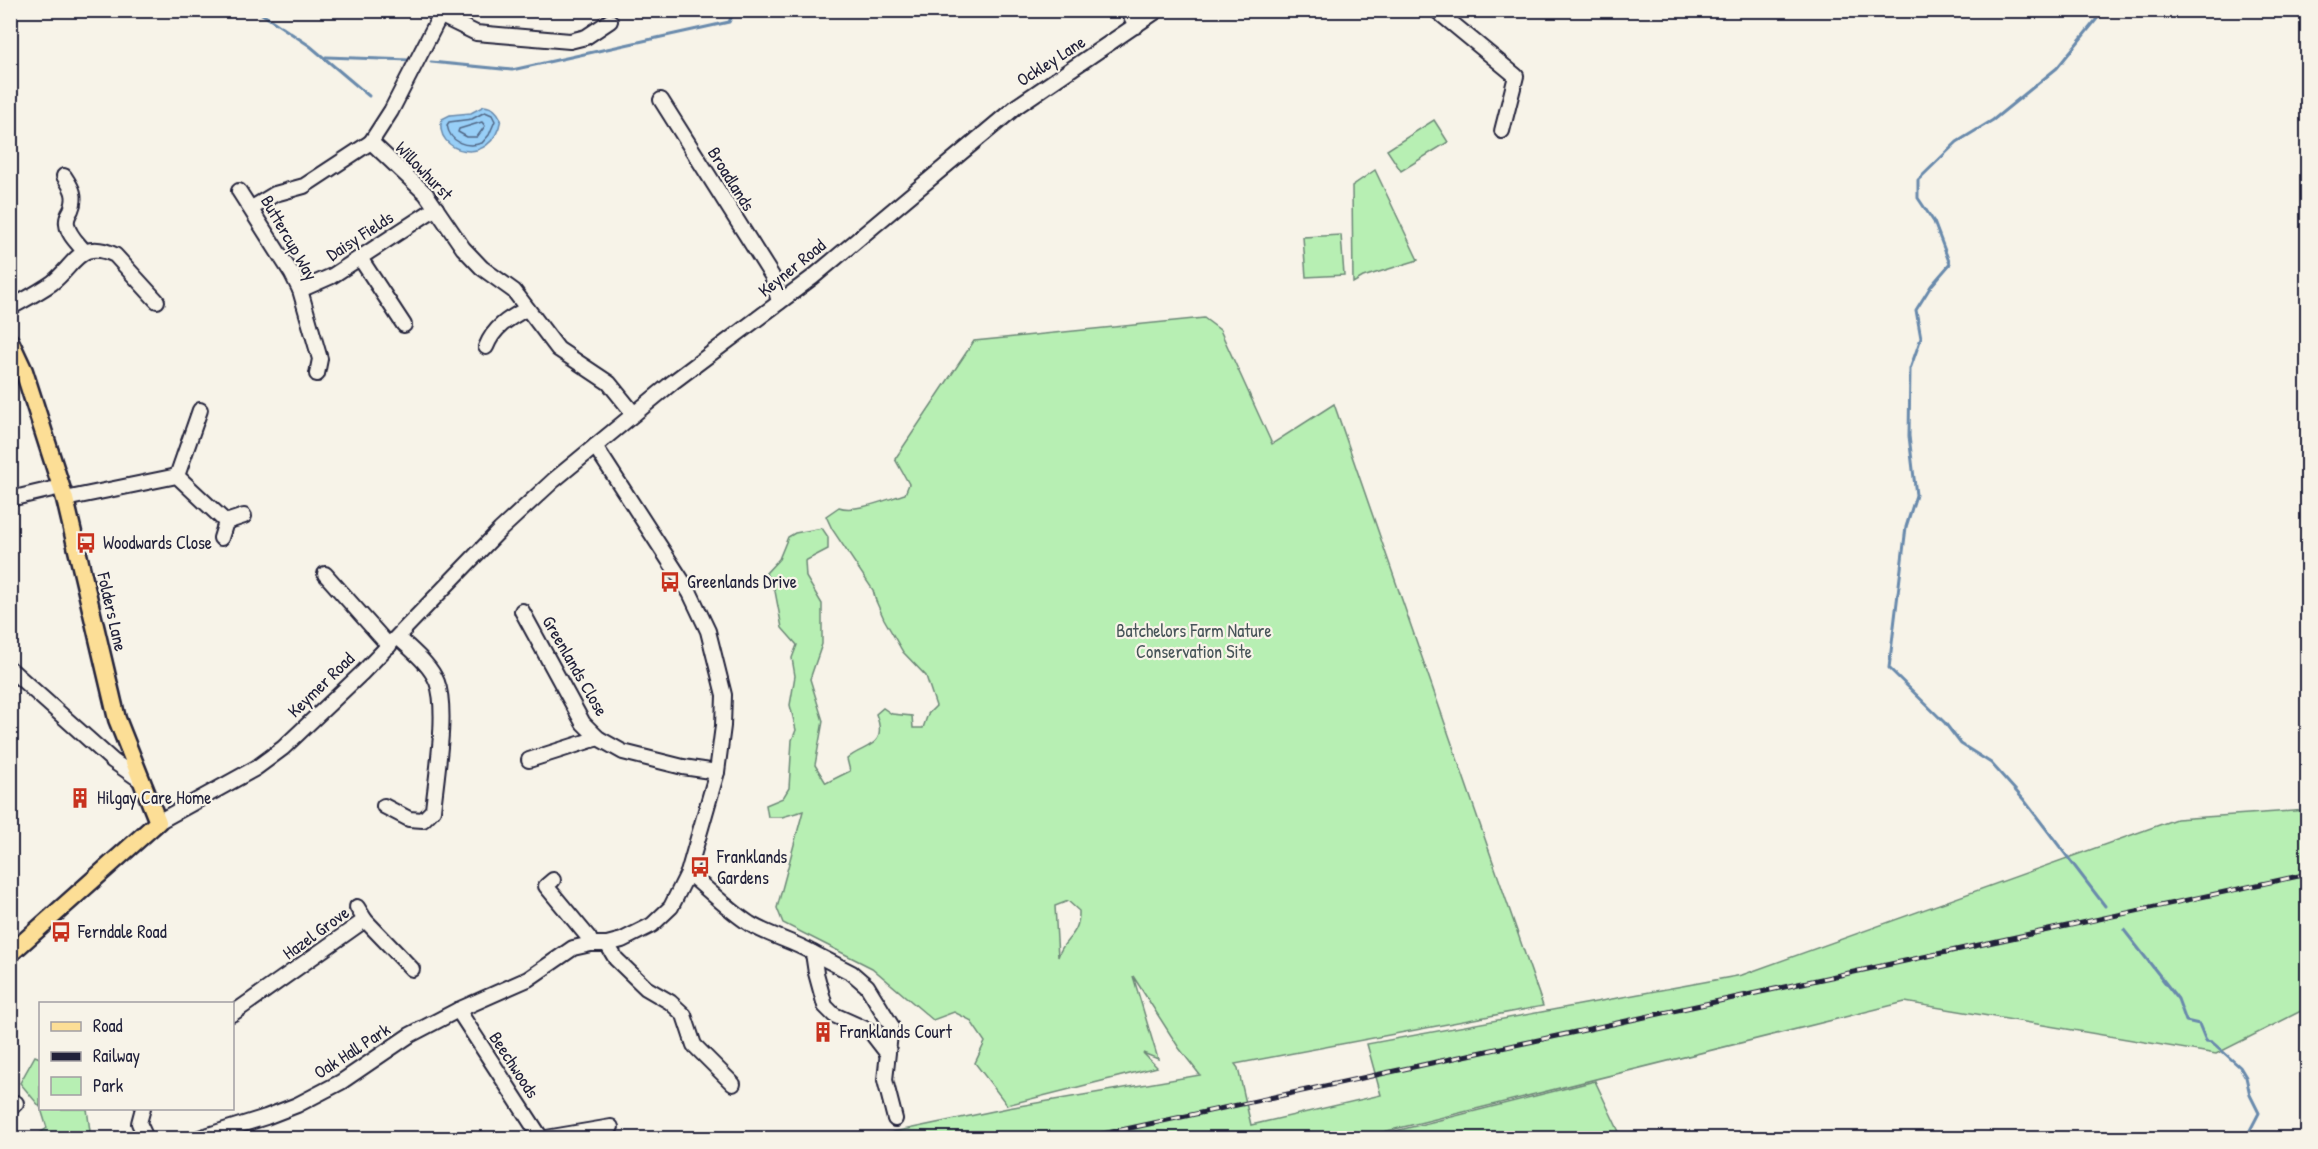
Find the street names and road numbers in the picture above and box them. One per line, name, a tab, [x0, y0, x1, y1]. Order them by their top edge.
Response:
street label: Ockley Lane	[1012, 29, 1090, 92]
street label: Willowhurst	[390, 136, 459, 206]
street label: Broadlands	[702, 142, 761, 216]
street label: Buttercup Way	[255, 191, 324, 285]
street label: Daisy Fields	[321, 205, 398, 266]
street label: Keyner Road	[753, 233, 831, 303]
street label: Folders Lane	[91, 569, 134, 654]
street label: Greenlands Close	[537, 611, 614, 721]
street label: Keymer Road	[282, 646, 360, 723]
street label: Hazel Grove	[277, 900, 354, 965]
street label: Oak Hall Park	[309, 1016, 395, 1085]
street label: Beechwoods	[484, 1027, 545, 1103]

